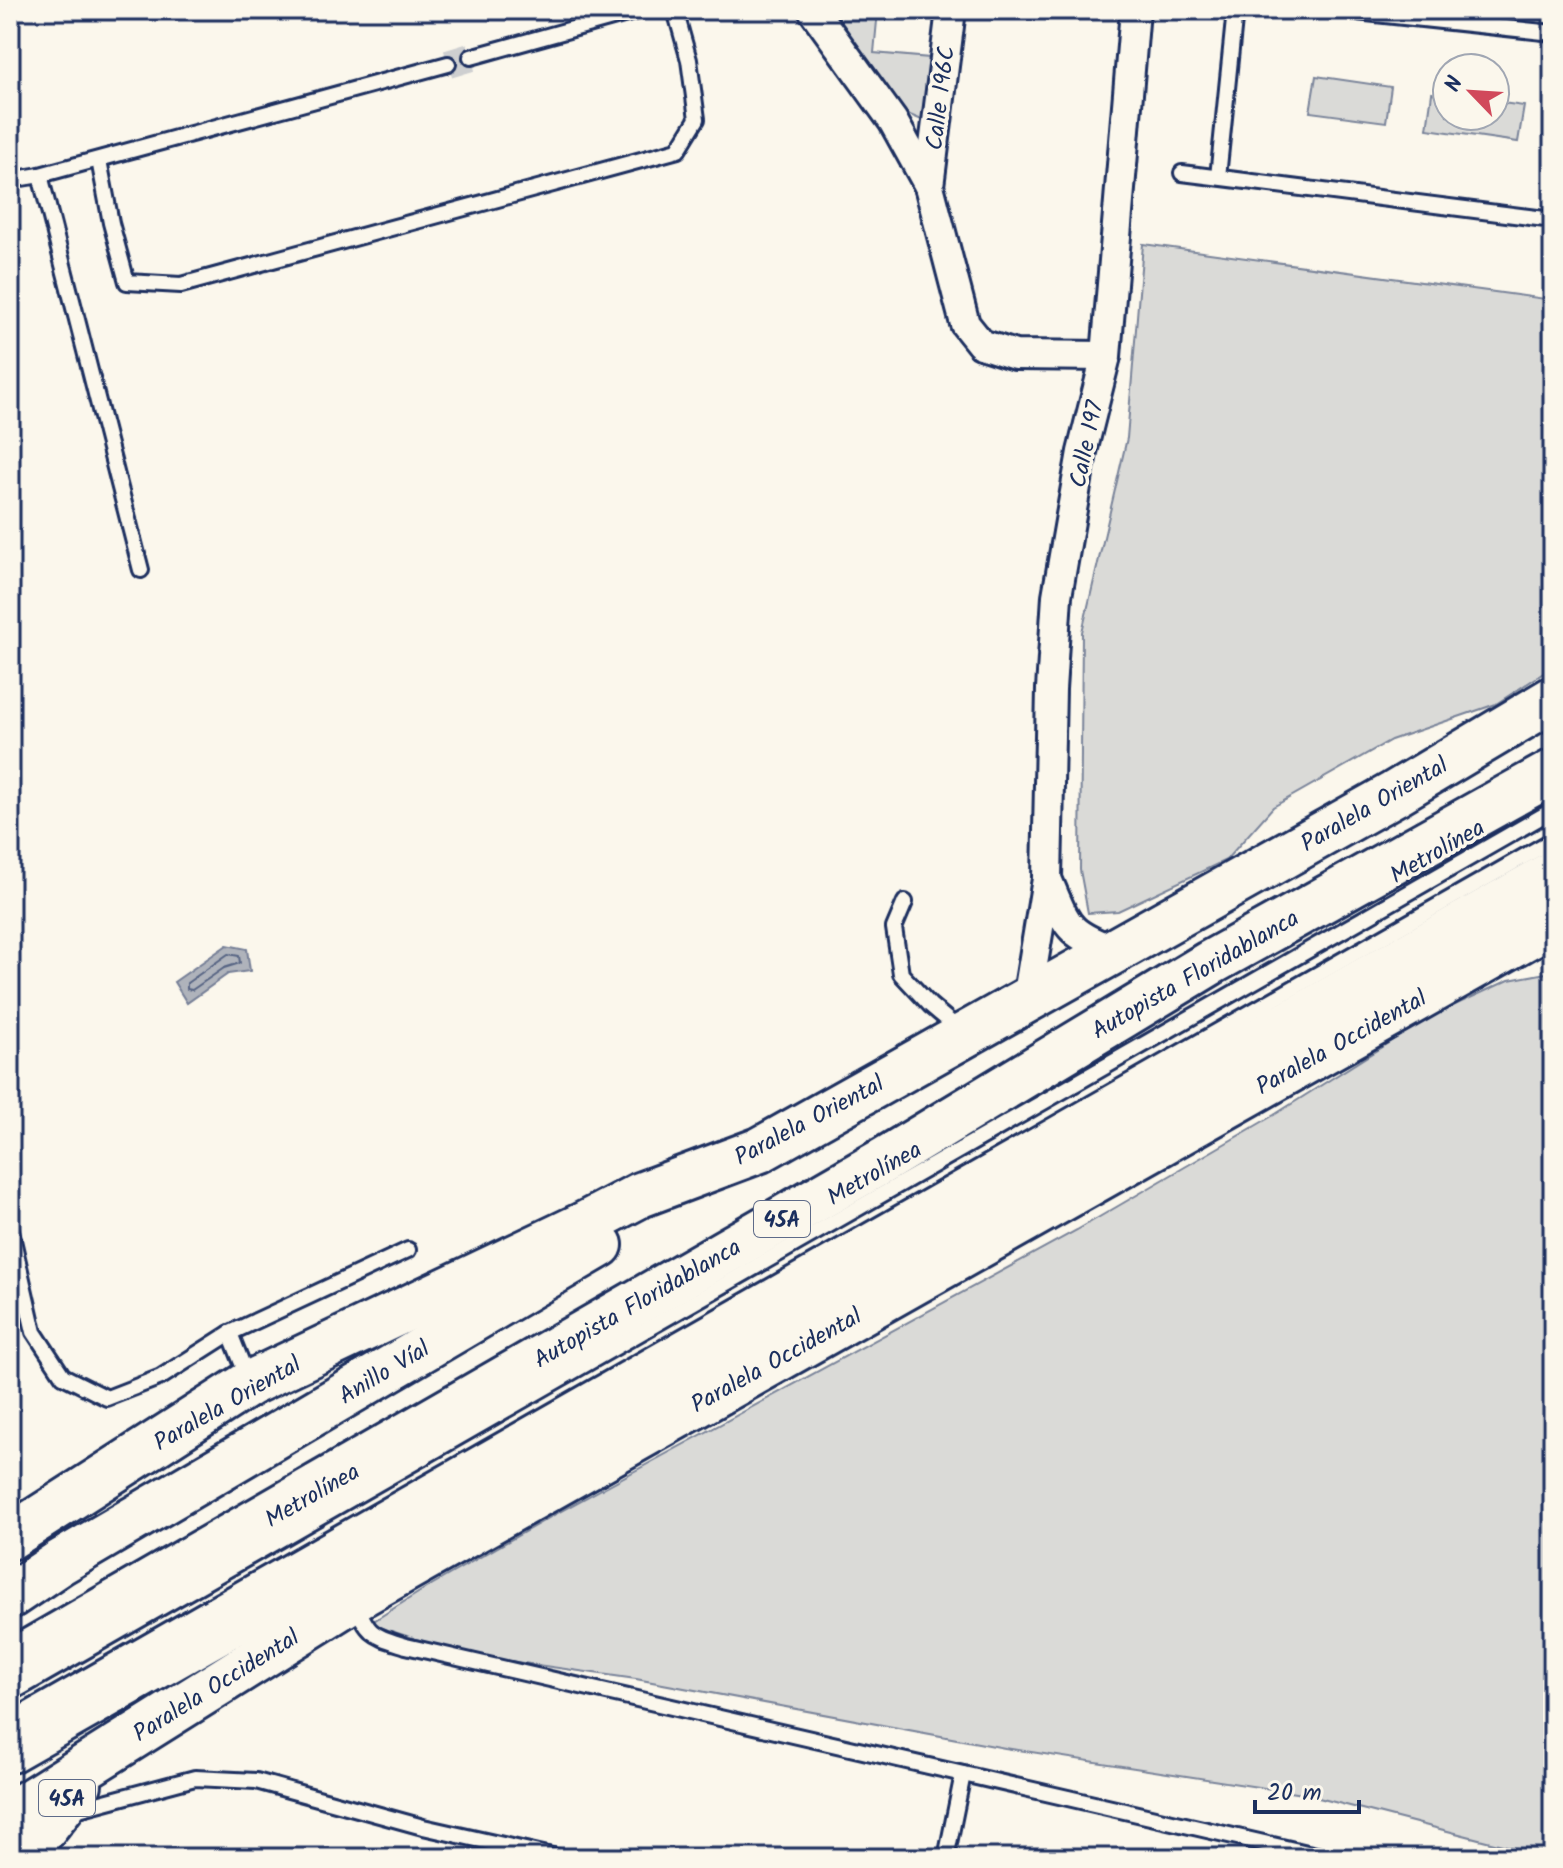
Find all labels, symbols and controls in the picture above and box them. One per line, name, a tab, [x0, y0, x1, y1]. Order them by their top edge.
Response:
street label: Calle 196C	[916, 44, 967, 153]
north arrow	[1431, 52, 1511, 132]
text: N	[1436, 71, 1474, 98]
street label: Calle 197	[1059, 396, 1116, 491]
street label: Paralela Oriental	[1293, 747, 1456, 864]
street label: Metrolínea	[1383, 809, 1493, 895]
street label: Autopista Floridablanca	[1084, 900, 1307, 1051]
street label: Paralela Occidental	[1249, 980, 1435, 1107]
street label: Paralela Oriental	[728, 1065, 892, 1177]
street label: Metrolínea	[820, 1131, 930, 1217]
road number: 45A	[754, 1201, 810, 1237]
street label: Autopista Floridablanca	[526, 1229, 749, 1380]
street label: Paralela Occidental	[684, 1298, 870, 1425]
street label: Anillo Víal	[331, 1331, 438, 1416]
street label: Paralela Oriental	[146, 1346, 309, 1463]
street label: Metrolínea	[258, 1453, 368, 1539]
street label: Paralela Occidental	[126, 1619, 308, 1753]
scale bar	[1255, 1764, 1359, 1814]
text: 20 m	[1267, 1774, 1322, 1813]
road number: 45A	[39, 1780, 95, 1816]

